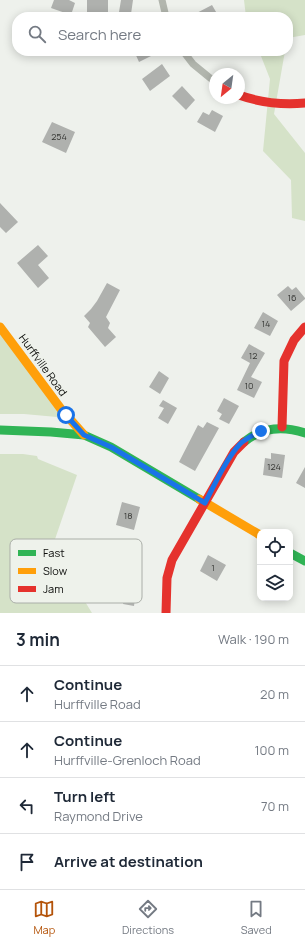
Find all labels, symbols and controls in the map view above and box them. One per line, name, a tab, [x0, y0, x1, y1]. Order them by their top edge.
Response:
search box	[12, 12, 293, 56]
icon: search	[26, 23, 48, 45]
text: Search here	[58, 24, 141, 45]
north arrow	[209, 68, 245, 104]
house number: 254	[51, 130, 67, 143]
house number: 16	[287, 291, 297, 304]
house number: 14	[262, 317, 270, 330]
street label: Hurffville Road	[16, 331, 71, 399]
house number: 12	[249, 349, 257, 362]
house number: 10	[245, 379, 254, 392]
route start	[57, 406, 75, 424]
route end	[252, 422, 270, 440]
house number: 124	[267, 460, 281, 473]
house number: 18	[124, 509, 132, 522]
map controls	[257, 529, 293, 601]
button: locate	[257, 529, 293, 565]
legend	[10, 539, 142, 603]
text: Fast	[43, 545, 65, 560]
house number: 1	[211, 561, 215, 574]
text: Slow	[43, 563, 68, 578]
button: layers	[257, 565, 293, 601]
text: Jam	[43, 581, 64, 596]
text: 3 min	[16, 628, 60, 651]
text: Walk · 190 m	[218, 630, 289, 648]
text: Continue	[54, 674, 122, 695]
icon: ahead	[16, 683, 38, 705]
text: 20 m	[260, 685, 289, 703]
text: Hurffville Road	[54, 695, 141, 713]
text: Continue	[54, 730, 122, 751]
icon: ahead	[16, 739, 38, 761]
text: 100 m	[254, 741, 289, 759]
text: Hurffville-Grenloch Road	[54, 751, 201, 769]
text: Turn left	[54, 786, 116, 807]
icon: left	[16, 795, 38, 817]
text: 70 m	[261, 797, 289, 815]
text: Raymond Drive	[54, 807, 143, 825]
icon: arrive	[16, 851, 38, 873]
text: Arrive at destination	[54, 851, 203, 872]
tab: Map	[33, 898, 55, 937]
tab: Directions	[122, 898, 174, 937]
tab: Saved	[241, 898, 272, 937]

